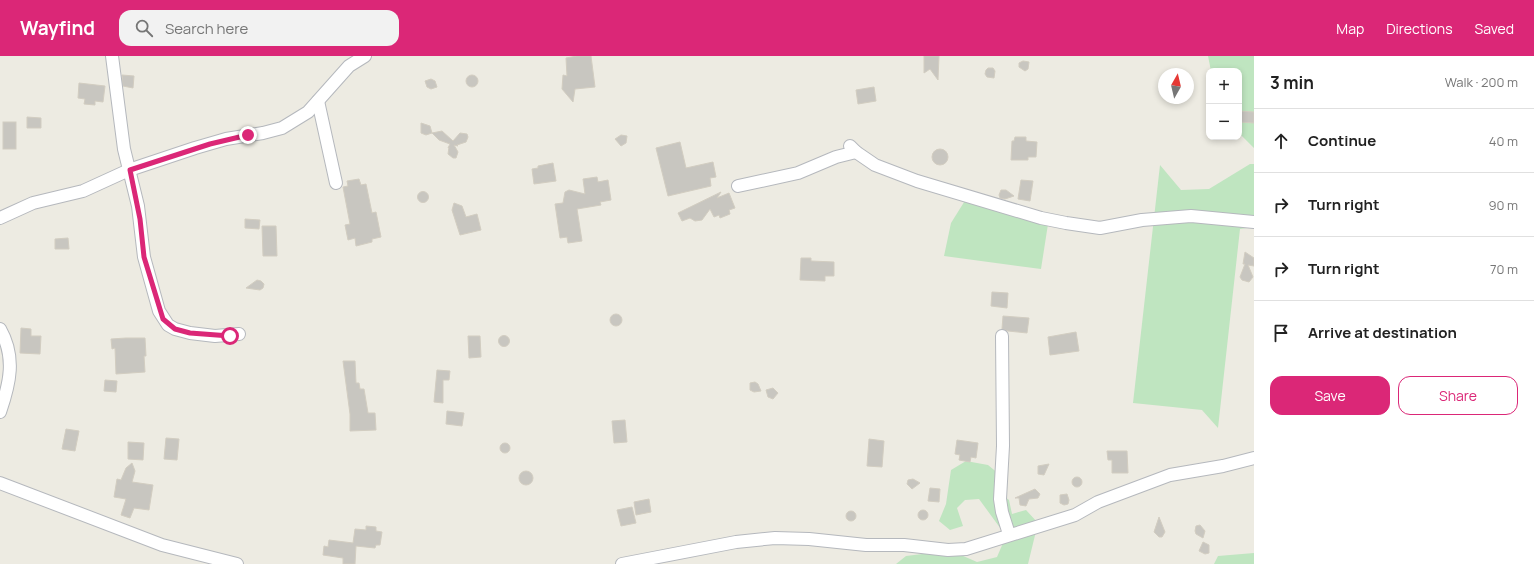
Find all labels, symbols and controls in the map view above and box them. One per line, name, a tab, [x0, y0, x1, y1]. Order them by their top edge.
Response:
search box	[119, 10, 399, 46]
text: Wayfind	[20, 15, 95, 41]
icon: search	[133, 17, 155, 39]
text: Search here	[165, 18, 248, 39]
text: Map	[1336, 19, 1364, 38]
text: Directions	[1386, 19, 1453, 38]
text: Saved	[1475, 19, 1514, 38]
north arrow	[1158, 68, 1194, 104]
map controls	[1206, 68, 1242, 140]
button: +	[1206, 68, 1242, 104]
text: 3 min	[1270, 71, 1314, 94]
text: Walk · 200 m	[1445, 73, 1518, 91]
button: −	[1206, 104, 1242, 140]
route end	[239, 126, 257, 144]
icon: ahead	[1270, 130, 1292, 152]
text: Continue	[1308, 130, 1376, 151]
text: 40 m	[1489, 132, 1518, 150]
icon: right	[1270, 194, 1292, 216]
text: Turn right	[1308, 194, 1379, 215]
text: 90 m	[1488, 196, 1518, 214]
icon: right	[1270, 258, 1292, 280]
text: Turn right	[1308, 258, 1379, 279]
text: 70 m	[1490, 260, 1518, 278]
icon: arrive	[1270, 322, 1292, 344]
text: Arrive at destination	[1308, 322, 1457, 343]
route start	[221, 327, 239, 345]
button: Save	[1270, 376, 1390, 415]
button: Share	[1398, 376, 1518, 415]

